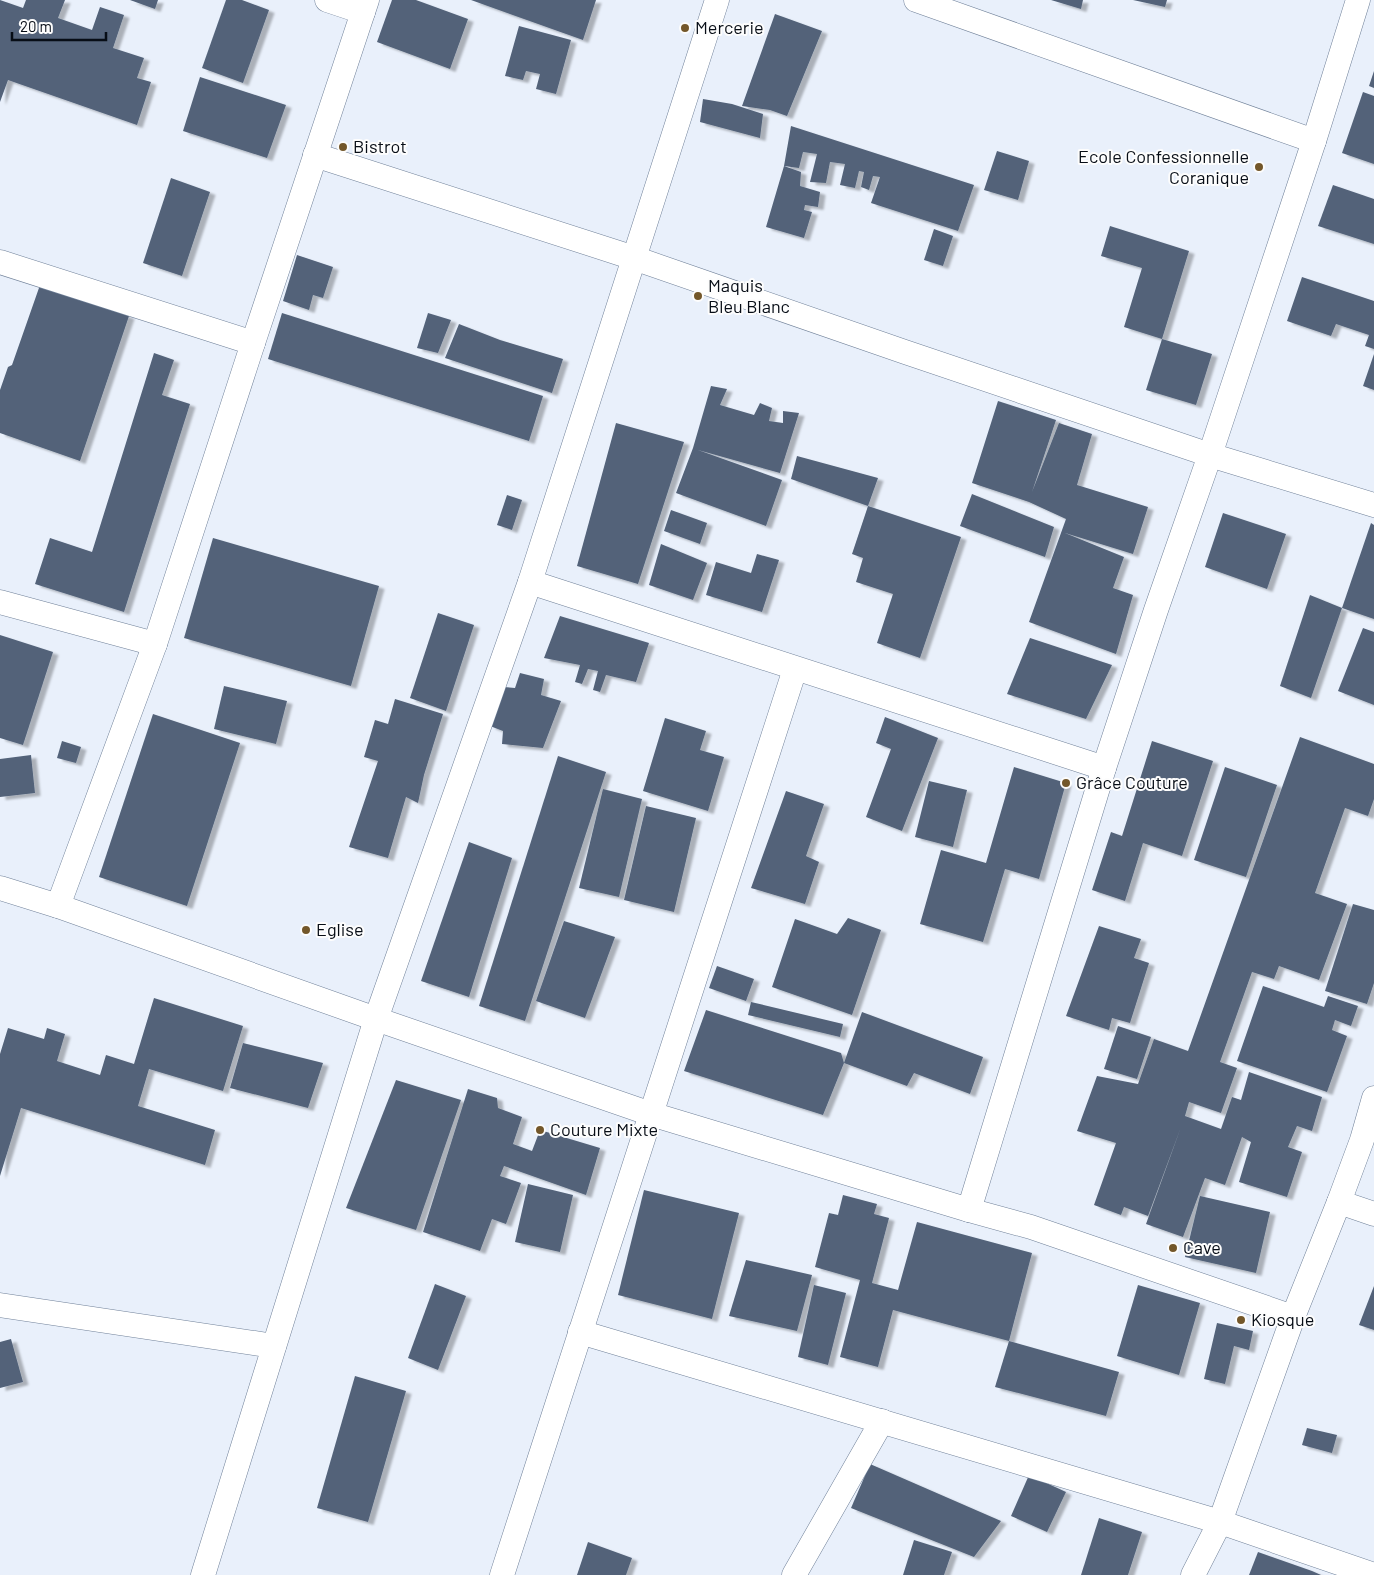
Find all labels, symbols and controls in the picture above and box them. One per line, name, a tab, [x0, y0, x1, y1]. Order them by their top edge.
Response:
scale bar	[12, 10, 106, 42]
place label: Mercerie	[695, 16, 764, 38]
text: 20 m	[20, 17, 52, 35]
marker: Mercerie	[679, 22, 691, 34]
place label: Bistrot	[353, 135, 407, 157]
marker: Bistrot	[337, 141, 349, 153]
place label: Ecole Confessionnelle Coranique	[1078, 145, 1249, 188]
marker: Ecole Confessionnelle Coranique	[1253, 161, 1265, 173]
place label: Maquis Bleu Blanc	[708, 274, 790, 317]
marker: Maquis Bleu Blanc	[692, 290, 704, 302]
place label: Grâce Couture	[1076, 771, 1188, 793]
marker: Grâce Couture	[1060, 777, 1072, 789]
place label: Eglise	[316, 918, 364, 940]
marker: Eglise	[300, 924, 312, 936]
place label: Couture Mixte	[550, 1118, 658, 1140]
marker: Couture Mixte	[534, 1124, 546, 1136]
place label: Cave	[1183, 1236, 1221, 1258]
marker: Cave	[1167, 1242, 1179, 1254]
place label: Kiosque	[1251, 1308, 1314, 1330]
marker: Kiosque	[1235, 1314, 1247, 1326]

